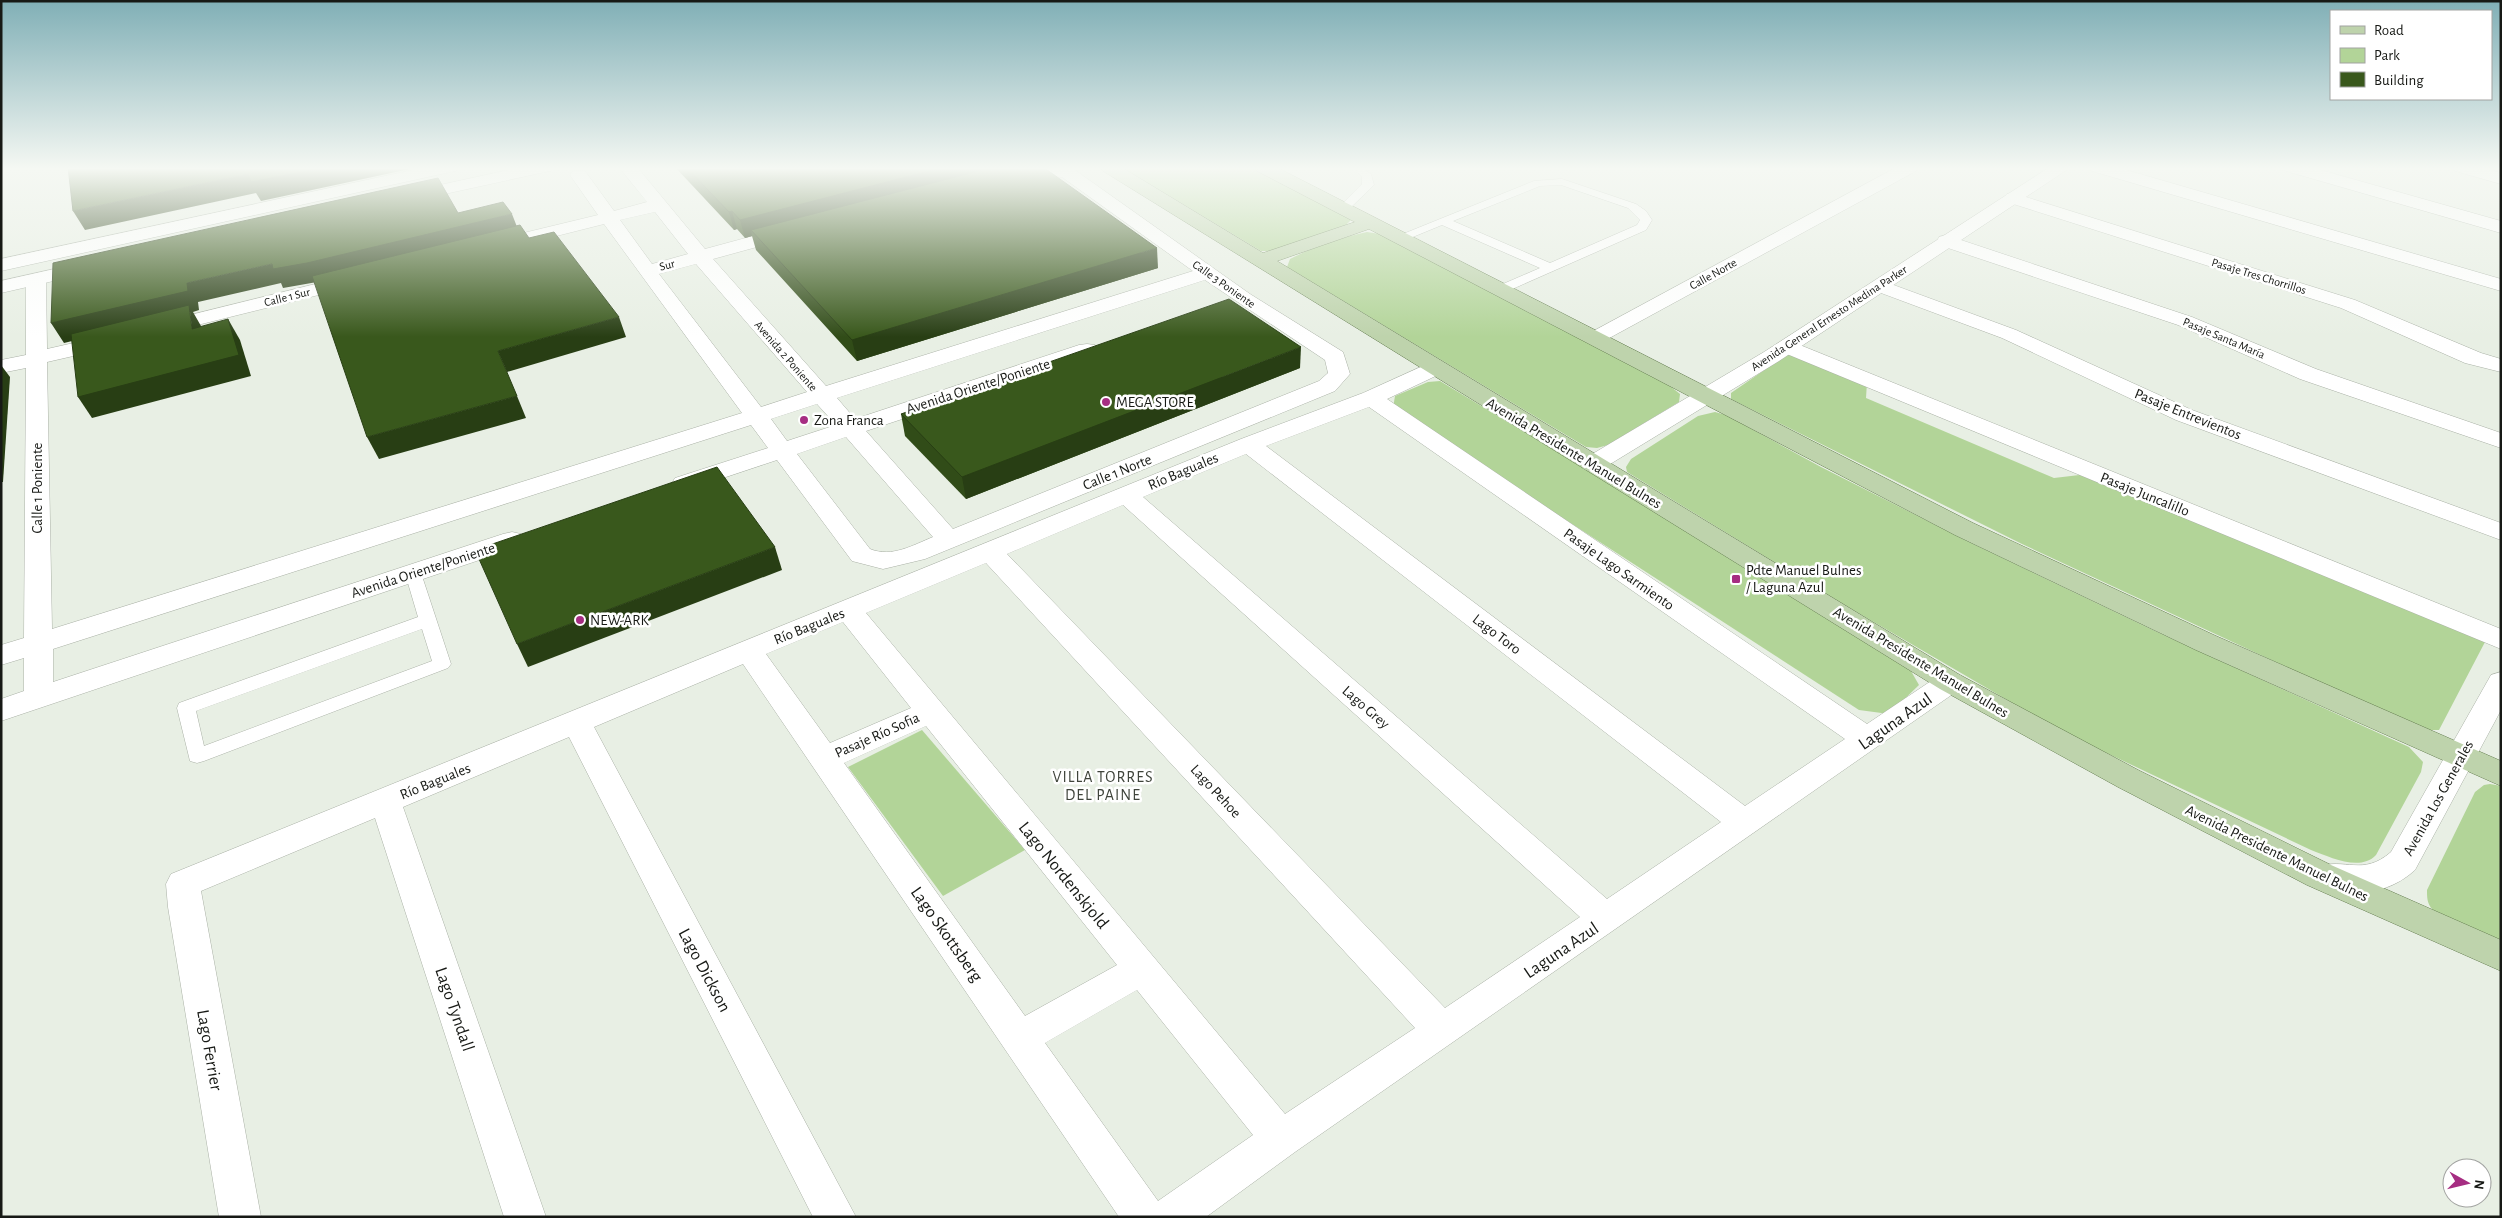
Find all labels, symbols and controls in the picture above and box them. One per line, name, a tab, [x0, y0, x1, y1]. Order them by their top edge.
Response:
legend	[2330, 10, 2492, 100]
text: Road	[2374, 23, 2404, 38]
text: Park	[2374, 48, 2400, 63]
text: Building	[2374, 73, 2424, 88]
street label: Calle Norte	[1687, 256, 1739, 292]
street label: Pasaje Tres Chorrillos	[2210, 256, 2308, 297]
street label: Sur	[658, 257, 676, 273]
street label: Calle 3 Poniente	[1190, 258, 1258, 310]
street label: Avenida General Ernesto Medina Parker	[1749, 263, 1909, 373]
street label: Calle 1 Sur	[263, 285, 311, 308]
street label: Pasaje Santa María	[2181, 315, 2267, 362]
street label: Avenida 2 Poniente	[752, 318, 820, 394]
street label: Avenida Oriente/Poniente	[904, 356, 1052, 417]
street label: Pasaje Entrevientos	[2132, 386, 2243, 443]
place label: MEGA STORE	[1116, 395, 1194, 410]
street label: Avenida Presidente Manuel Bulnes	[1484, 395, 1664, 512]
marker: MEGA STORE	[1100, 396, 1112, 408]
place label: Zona Franca	[814, 413, 884, 428]
marker: Zona Franca	[798, 414, 810, 426]
street label: Calle 1 Poniente	[30, 442, 45, 534]
street label: Río Baguales	[1146, 450, 1221, 493]
street label: Calle 1 Norte	[1081, 452, 1154, 493]
street label: Pasaje Juncalillo	[2098, 470, 2191, 519]
street label: Pasaje Lago Sarmiento	[1561, 526, 1677, 613]
street label: Avenida Oriente/Poniente	[349, 540, 497, 601]
place label: Pdte Manuel Bulnes / Laguna Azul	[1746, 563, 1861, 595]
marker: Pdte Manuel Bulnes / Laguna Azul	[1730, 573, 1742, 585]
street label: Avenida Presidente Manuel Bulnes	[1831, 604, 2011, 721]
street label: Río Baguales	[772, 605, 847, 647]
street label: Lago Toro	[1470, 612, 1524, 657]
place label: NEW-ARK	[590, 613, 650, 628]
marker: NEW-ARK	[574, 614, 586, 626]
street label: Lago Grey	[1339, 683, 1393, 732]
street label: Laguna Azul	[1855, 690, 1936, 754]
street label: Pasaje Río Sofia	[833, 710, 922, 761]
street label: Avenida Los Generales	[2400, 738, 2476, 858]
street label: Río Baguales	[398, 760, 473, 802]
street label: Lago Pehoe	[1187, 762, 1244, 821]
district label: VILLA TORRES DEL PAINE	[1053, 769, 1153, 803]
street label: Avenida Presidente Manuel Bulnes	[2183, 803, 2371, 904]
street label: Lago Nordenskjold	[1015, 819, 1112, 933]
street label: Lago Skottsberg	[907, 884, 986, 986]
street label: Laguna Azul	[1521, 919, 1602, 982]
street label: Lago Dickson	[675, 926, 734, 1015]
street label: Lago Tyndall	[431, 965, 477, 1054]
street label: Lago Ferrier	[193, 1008, 225, 1092]
north arrow	[2442, 1158, 2492, 1208]
text: N	[2471, 1179, 2486, 1190]

